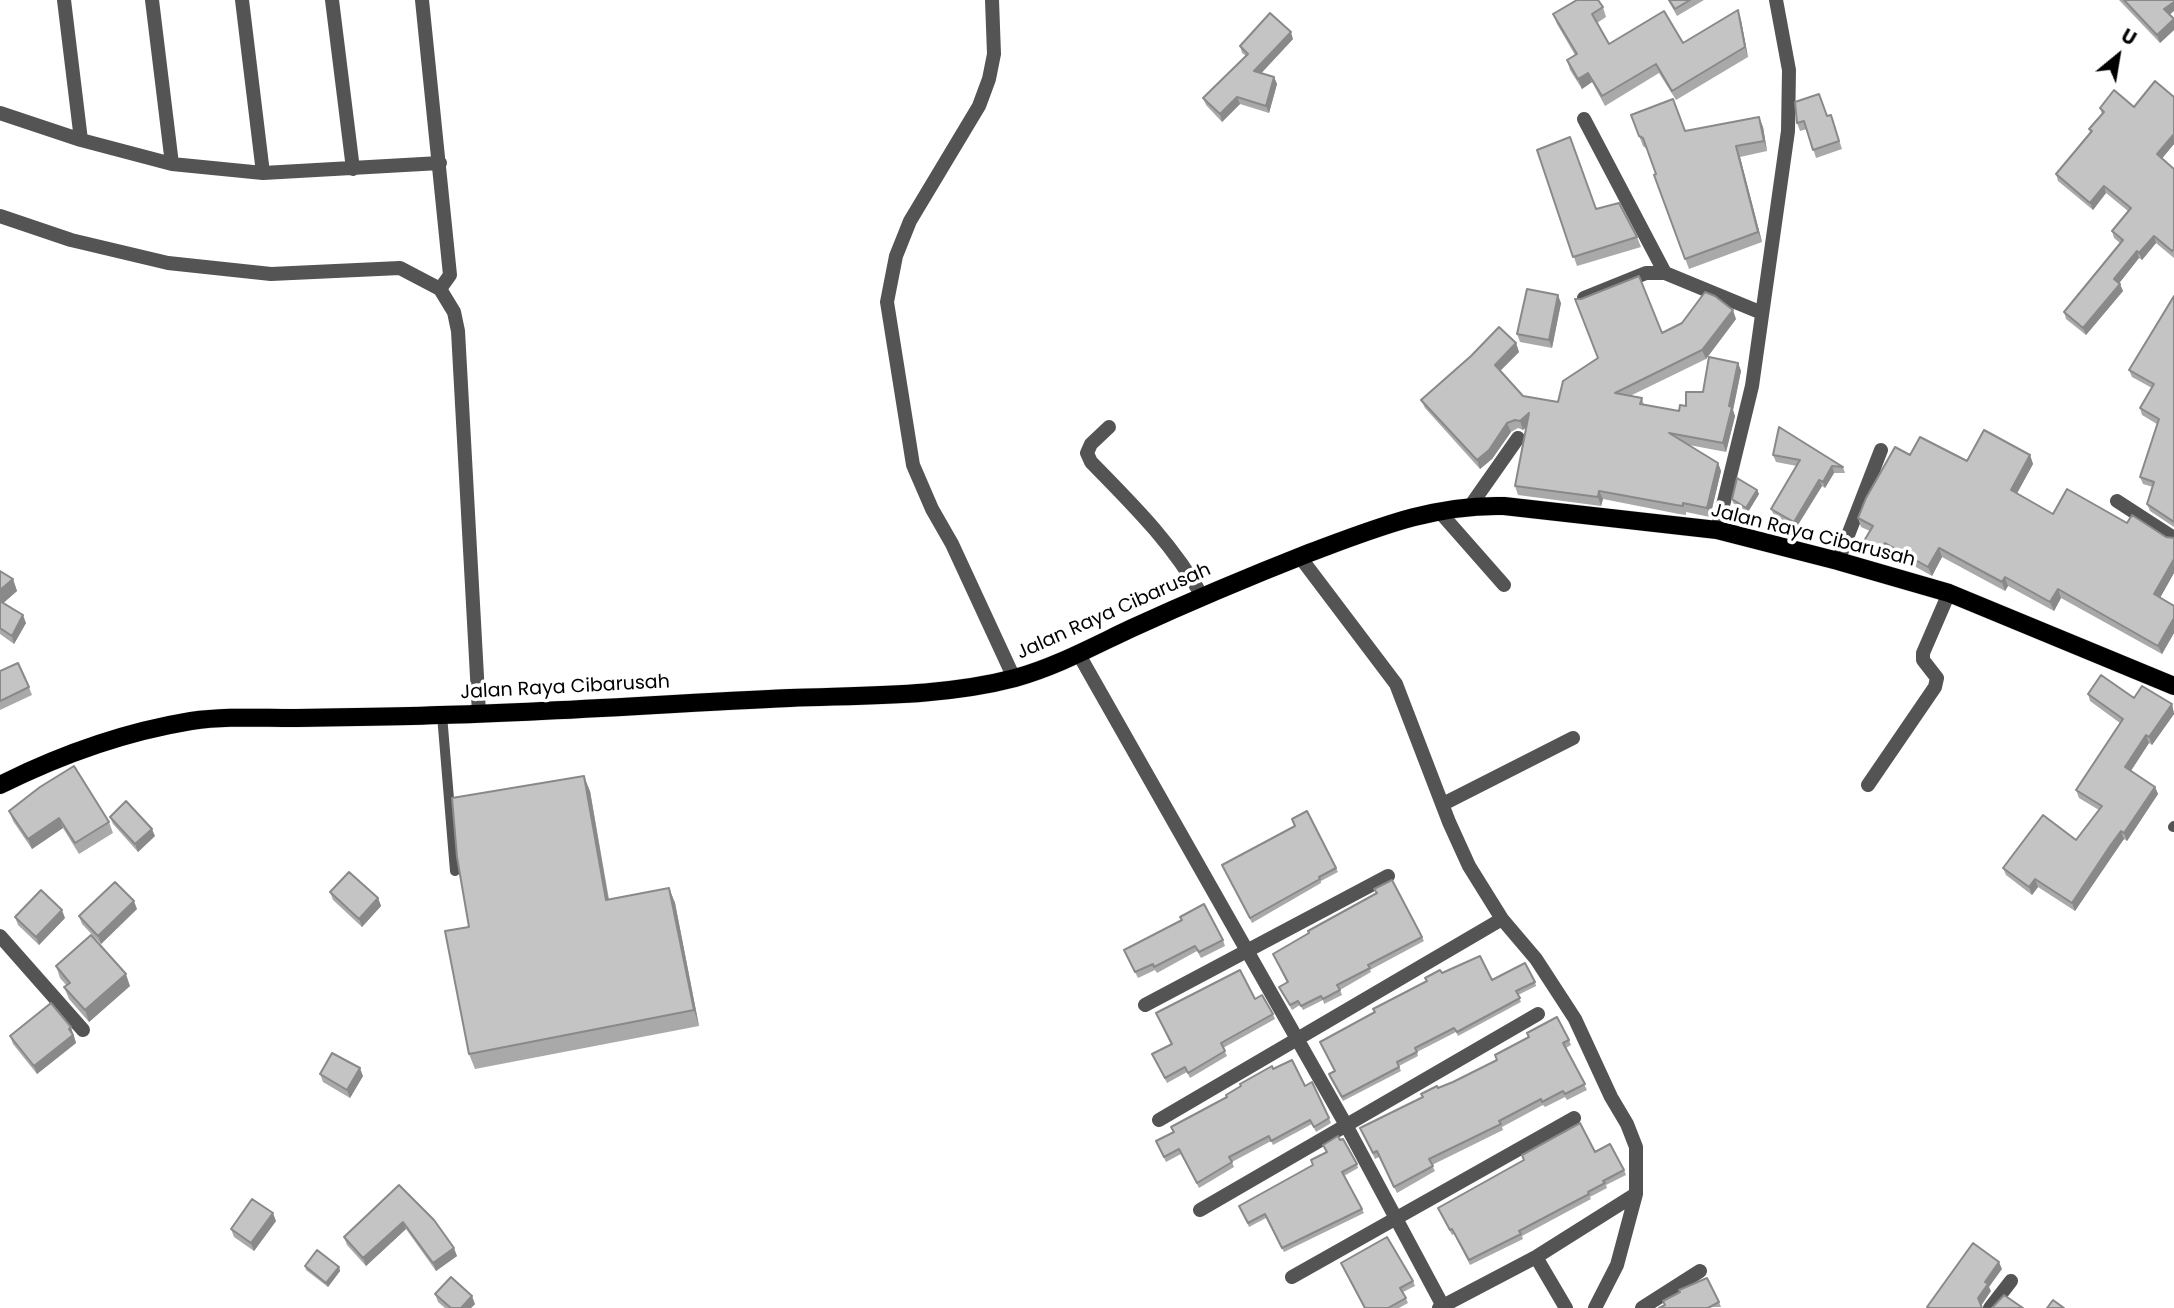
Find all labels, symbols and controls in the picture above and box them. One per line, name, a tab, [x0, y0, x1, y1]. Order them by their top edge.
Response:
north arrow	[2083, 21, 2153, 91]
text: U	[2116, 22, 2141, 52]
street label: Jalan Raya Cibarusah	[1708, 500, 1918, 572]
street label: Jalan Raya Cibarusah	[1013, 559, 1215, 665]
street label: Jalan Raya Cibarusah	[460, 671, 670, 705]

